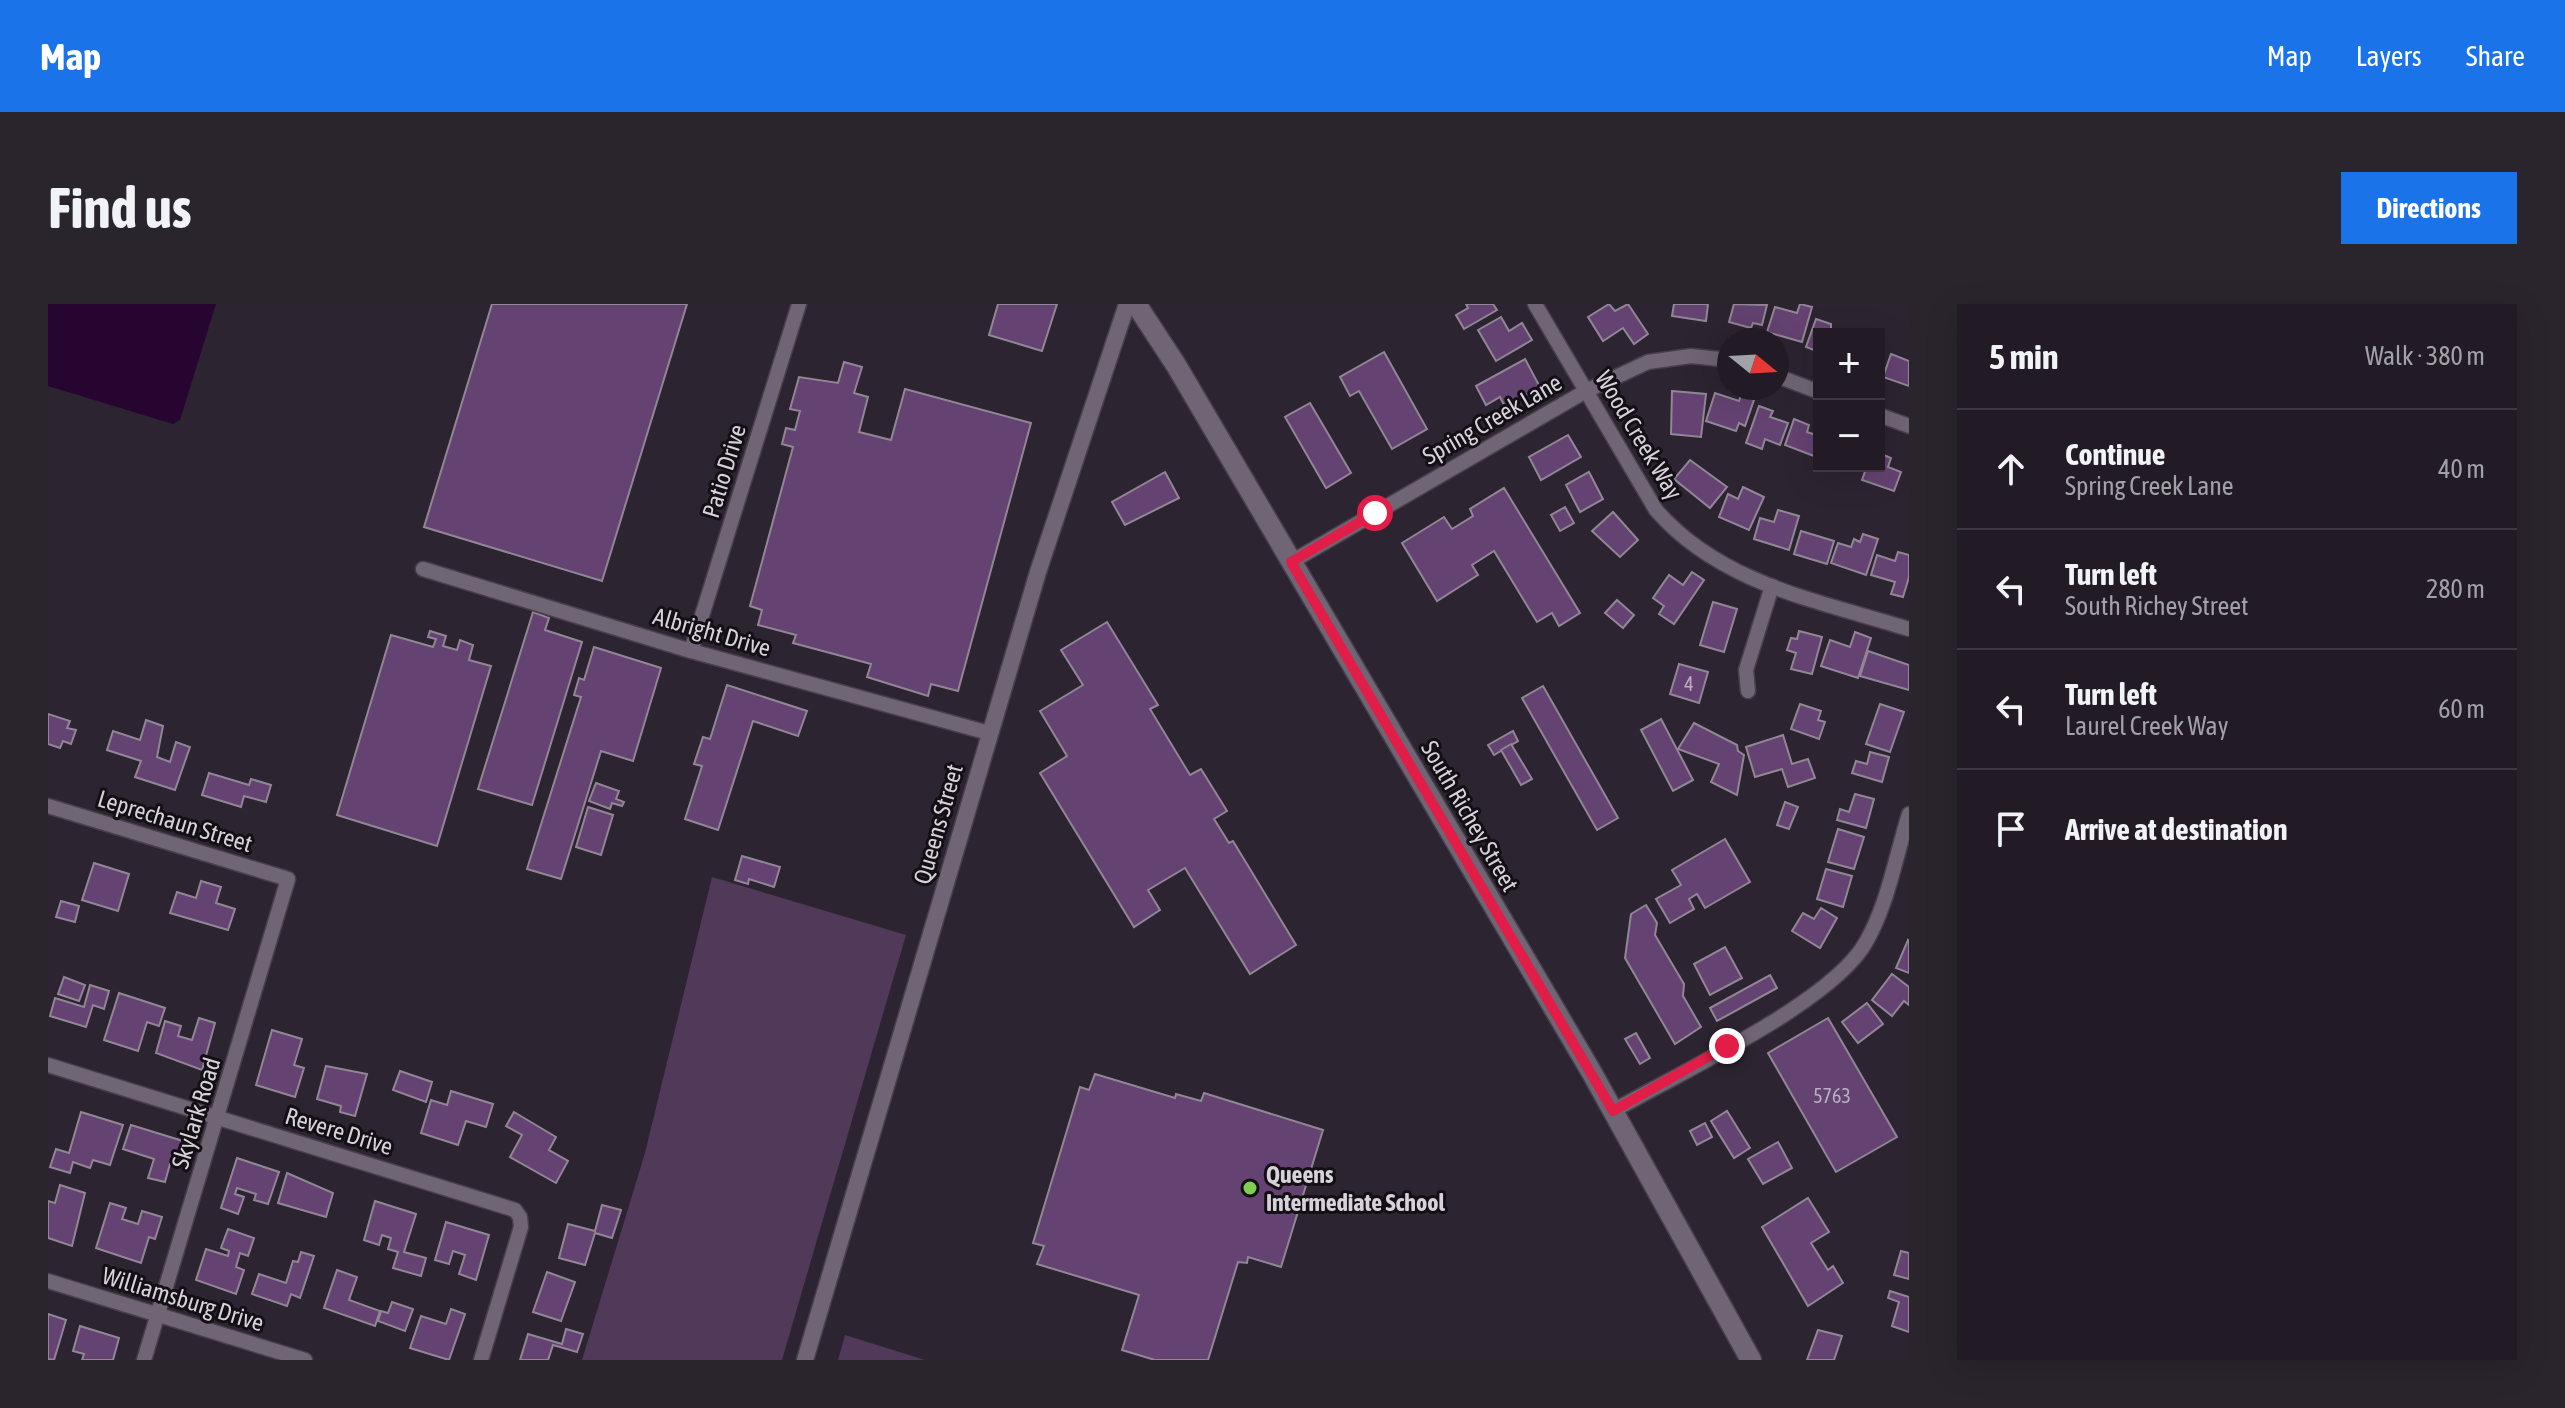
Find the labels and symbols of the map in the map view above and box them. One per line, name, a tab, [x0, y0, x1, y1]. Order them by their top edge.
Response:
north arrow	[1717, 328, 1789, 400]
street label: Wood Creek Way	[1590, 366, 1688, 504]
street label: Spring Creek Lane	[1418, 368, 1566, 470]
street label: Patio Drive	[697, 421, 751, 521]
route start	[1357, 495, 1393, 531]
street label: Albright Drive	[650, 602, 774, 662]
house number: 4	[1684, 672, 1694, 695]
street label: South Richey Street	[1416, 736, 1524, 896]
street label: Queens Street	[908, 761, 968, 887]
street label: Leprechaun Street	[94, 785, 256, 857]
route end	[1709, 1028, 1745, 1064]
street label: Skylark Road	[166, 1054, 226, 1172]
house number: 5763	[1813, 1084, 1851, 1107]
street label: Revere Drive	[282, 1102, 396, 1160]
place label: Queens Intermediate School	[1266, 1161, 1446, 1216]
marker: Queens Intermediate School	[1241, 1179, 1259, 1197]
street label: Williamsburg Drive	[99, 1262, 267, 1336]

